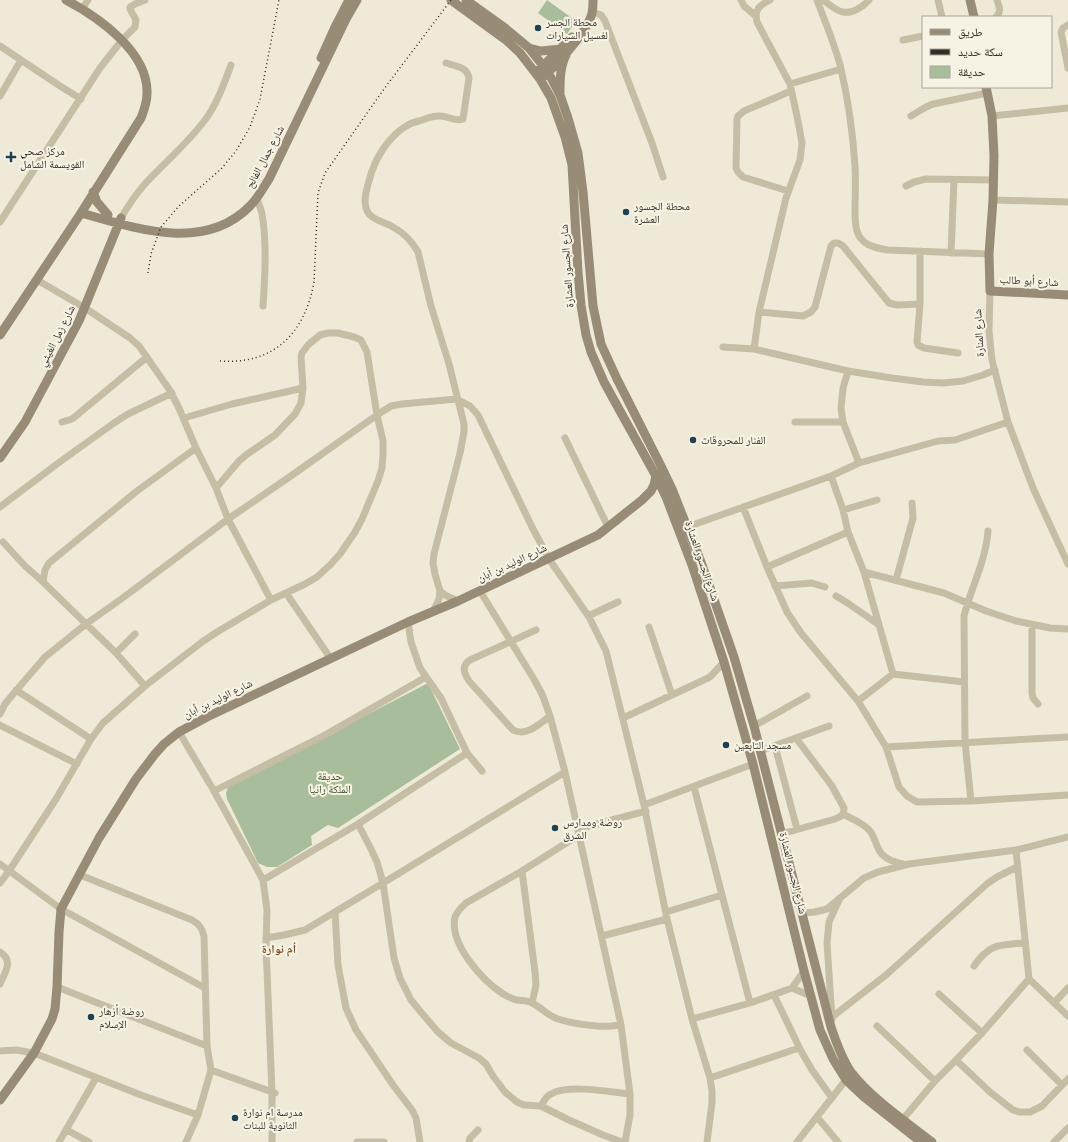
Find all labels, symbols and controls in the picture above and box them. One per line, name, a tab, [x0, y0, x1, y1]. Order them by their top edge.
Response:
place label: محطة الجسر لغسيل السيارات	[545, 16, 608, 42]
legend	[922, 16, 1052, 88]
marker: محطة الجسر لغسيل السيارات	[533, 23, 543, 33]
text: طريق	[958, 25, 983, 39]
text: سكة حديد	[958, 45, 1003, 59]
text: حديقة	[958, 65, 986, 79]
street label: شارع جمال الفالح	[243, 123, 287, 191]
place label: مركز صحي القويسمة الشامل	[20, 145, 84, 171]
marker: مركز صحي القويسمة الشامل	[5, 151, 17, 163]
place label: محطة الجسور العشرة	[633, 200, 690, 226]
marker: محطة الجسور العشرة	[621, 207, 631, 217]
street label: شارع الجسور العشارة	[558, 224, 576, 308]
street label: شارع أبو طالب	[999, 272, 1059, 289]
street label: شارع زمل الغيثي	[36, 303, 80, 370]
street label: شارع المنارة	[971, 309, 987, 357]
place label: الفنار للمحروقات	[701, 434, 766, 447]
marker: الفنار للمحروقات	[688, 435, 698, 445]
street label: شارع الجسور العشارة	[682, 519, 722, 603]
street label: شارع الوليد بن أبان	[475, 540, 549, 585]
street label: شارع الوليد بن أبان	[181, 676, 255, 721]
place label: مسجد التابعين	[734, 739, 791, 752]
marker: مسجد التابعين	[721, 740, 731, 750]
park label: حديقة الملكة رانيا	[309, 770, 351, 796]
place label: روضة ومدارس الشرق	[563, 816, 622, 842]
marker: روضة ومدارس الشرق	[550, 823, 560, 833]
street label: شارع الجسور العشارة	[777, 831, 809, 915]
district label: أم نوارة	[262, 942, 296, 957]
place label: روضة أزهار الإسلام	[98, 1004, 144, 1031]
marker: روضة أزهار الإسلام	[86, 1012, 96, 1022]
place label: مدرسة ام نوارة الثانوية للبنات	[243, 1106, 303, 1132]
marker: مدرسة ام نوارة الثانوية للبنات	[230, 1113, 240, 1123]

